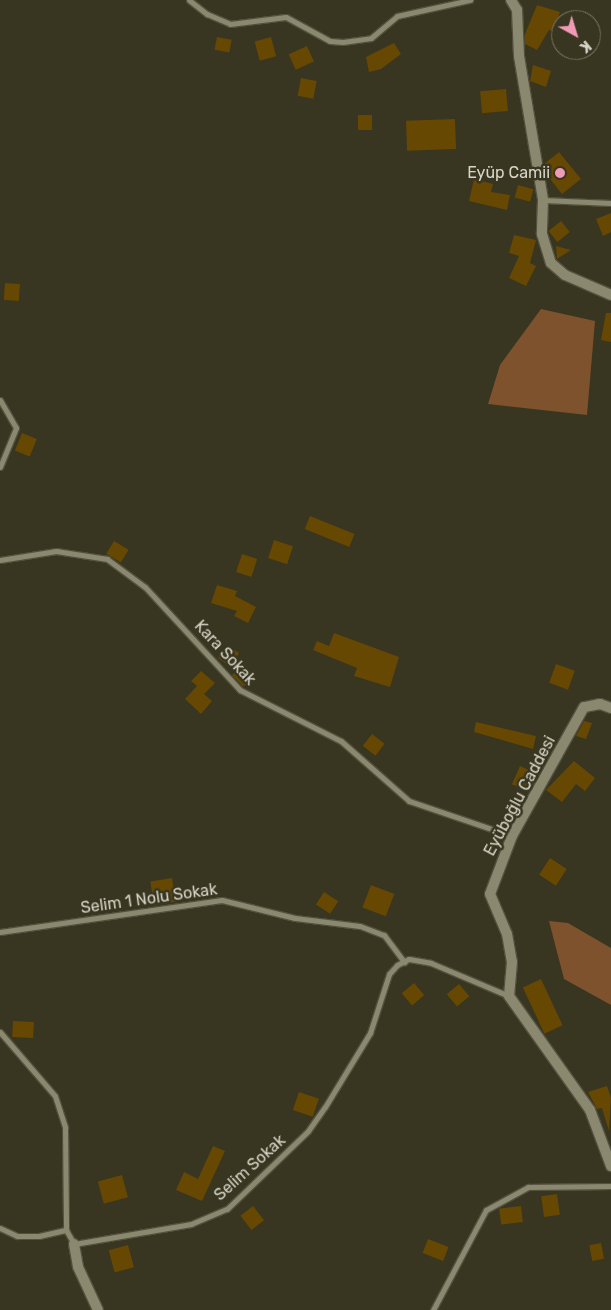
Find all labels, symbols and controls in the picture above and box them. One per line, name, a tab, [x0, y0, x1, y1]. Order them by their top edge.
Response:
north arrow	[551, 10, 601, 60]
text: K	[576, 37, 594, 56]
place label: Eyüp Camii	[467, 163, 550, 183]
marker: Eyüp Camii	[554, 167, 566, 179]
street label: Kara Sokak	[190, 617, 260, 689]
street label: Eyüboğlu Caddesi	[480, 733, 560, 859]
street label: Selim 1 Nolu Sokak	[80, 880, 218, 918]
street label: Selim Sokak	[210, 1131, 290, 1205]

